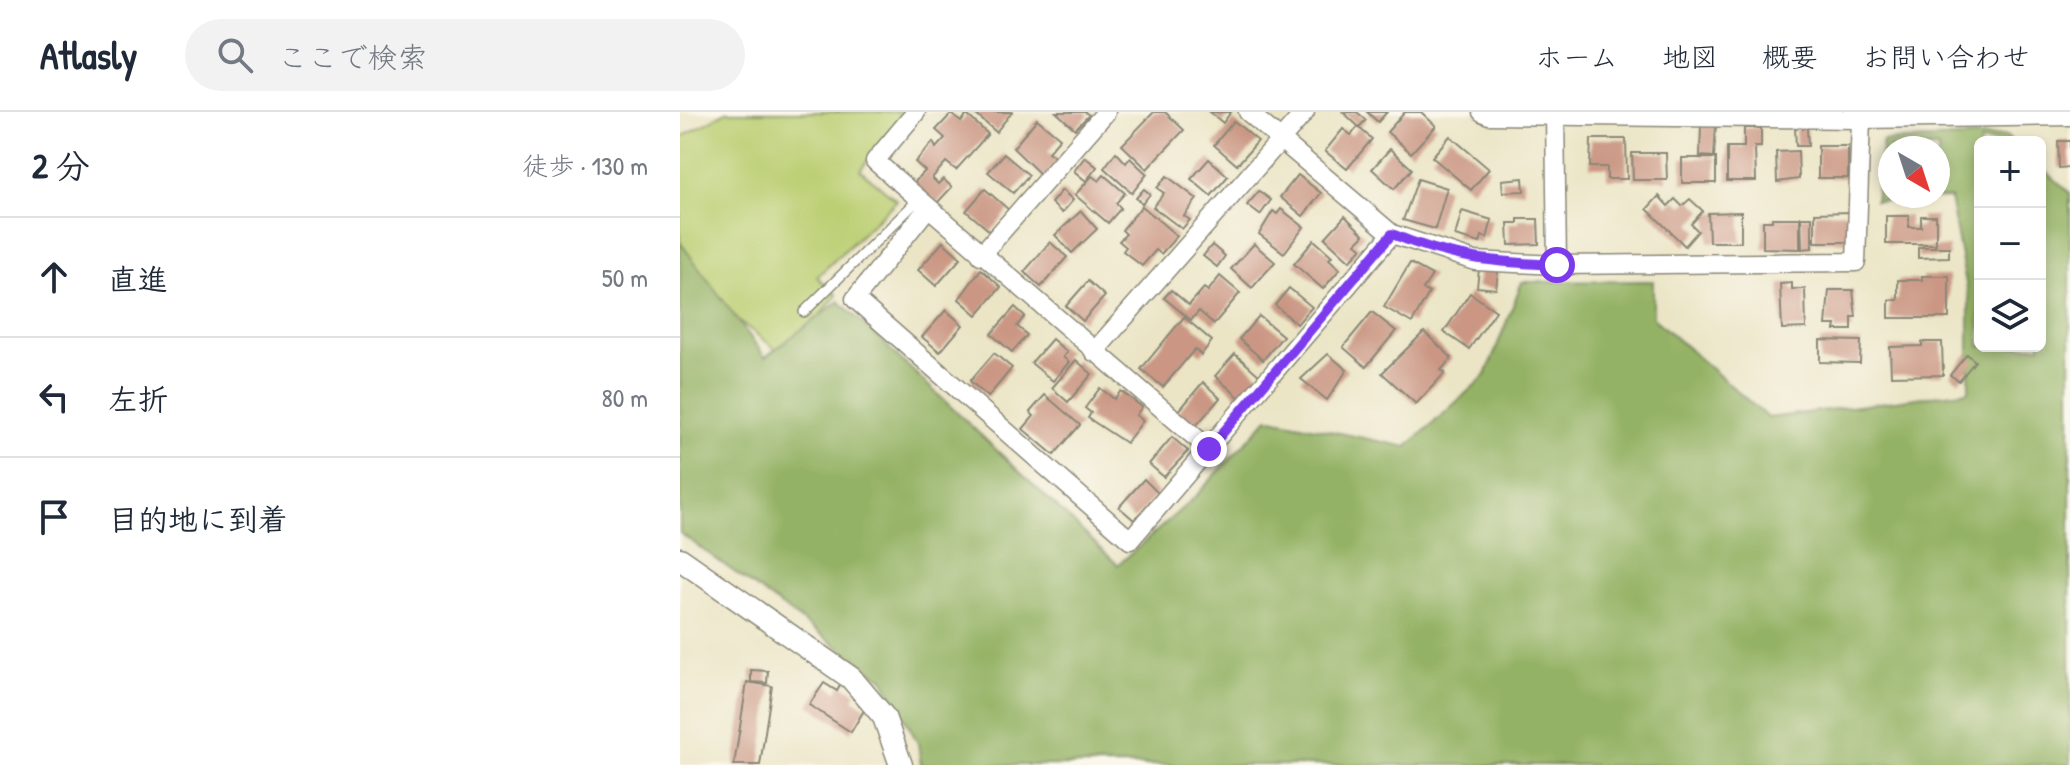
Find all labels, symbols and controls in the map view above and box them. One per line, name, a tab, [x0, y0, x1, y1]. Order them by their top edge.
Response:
search box	[185, 19, 745, 91]
text: Atlasly	[40, 29, 137, 81]
icon: search	[213, 33, 257, 77]
text: ここで検索	[277, 37, 427, 77]
text: ホーム	[1535, 38, 1618, 76]
text: 地図	[1662, 38, 1718, 76]
text: 概要	[1762, 38, 1818, 76]
text: お問い合わせ	[1862, 38, 2030, 76]
north arrow	[1878, 136, 1950, 208]
map controls	[1974, 136, 2046, 352]
button: +	[1974, 136, 2046, 208]
text: 2 分	[32, 143, 90, 189]
text: 徒歩 · 130 m	[522, 148, 648, 183]
button: −	[1974, 208, 2046, 280]
route start	[1539, 247, 1575, 283]
icon: ahead	[32, 255, 76, 299]
text: 直進	[108, 259, 168, 299]
text: 50 m	[602, 260, 648, 295]
button: layers	[1974, 280, 2046, 352]
icon: left	[32, 375, 76, 419]
text: 左折	[108, 379, 168, 419]
text: 80 m	[601, 380, 648, 415]
route end	[1191, 431, 1227, 467]
icon: arrive	[32, 495, 76, 539]
text: 目的地に到着	[108, 499, 288, 539]

